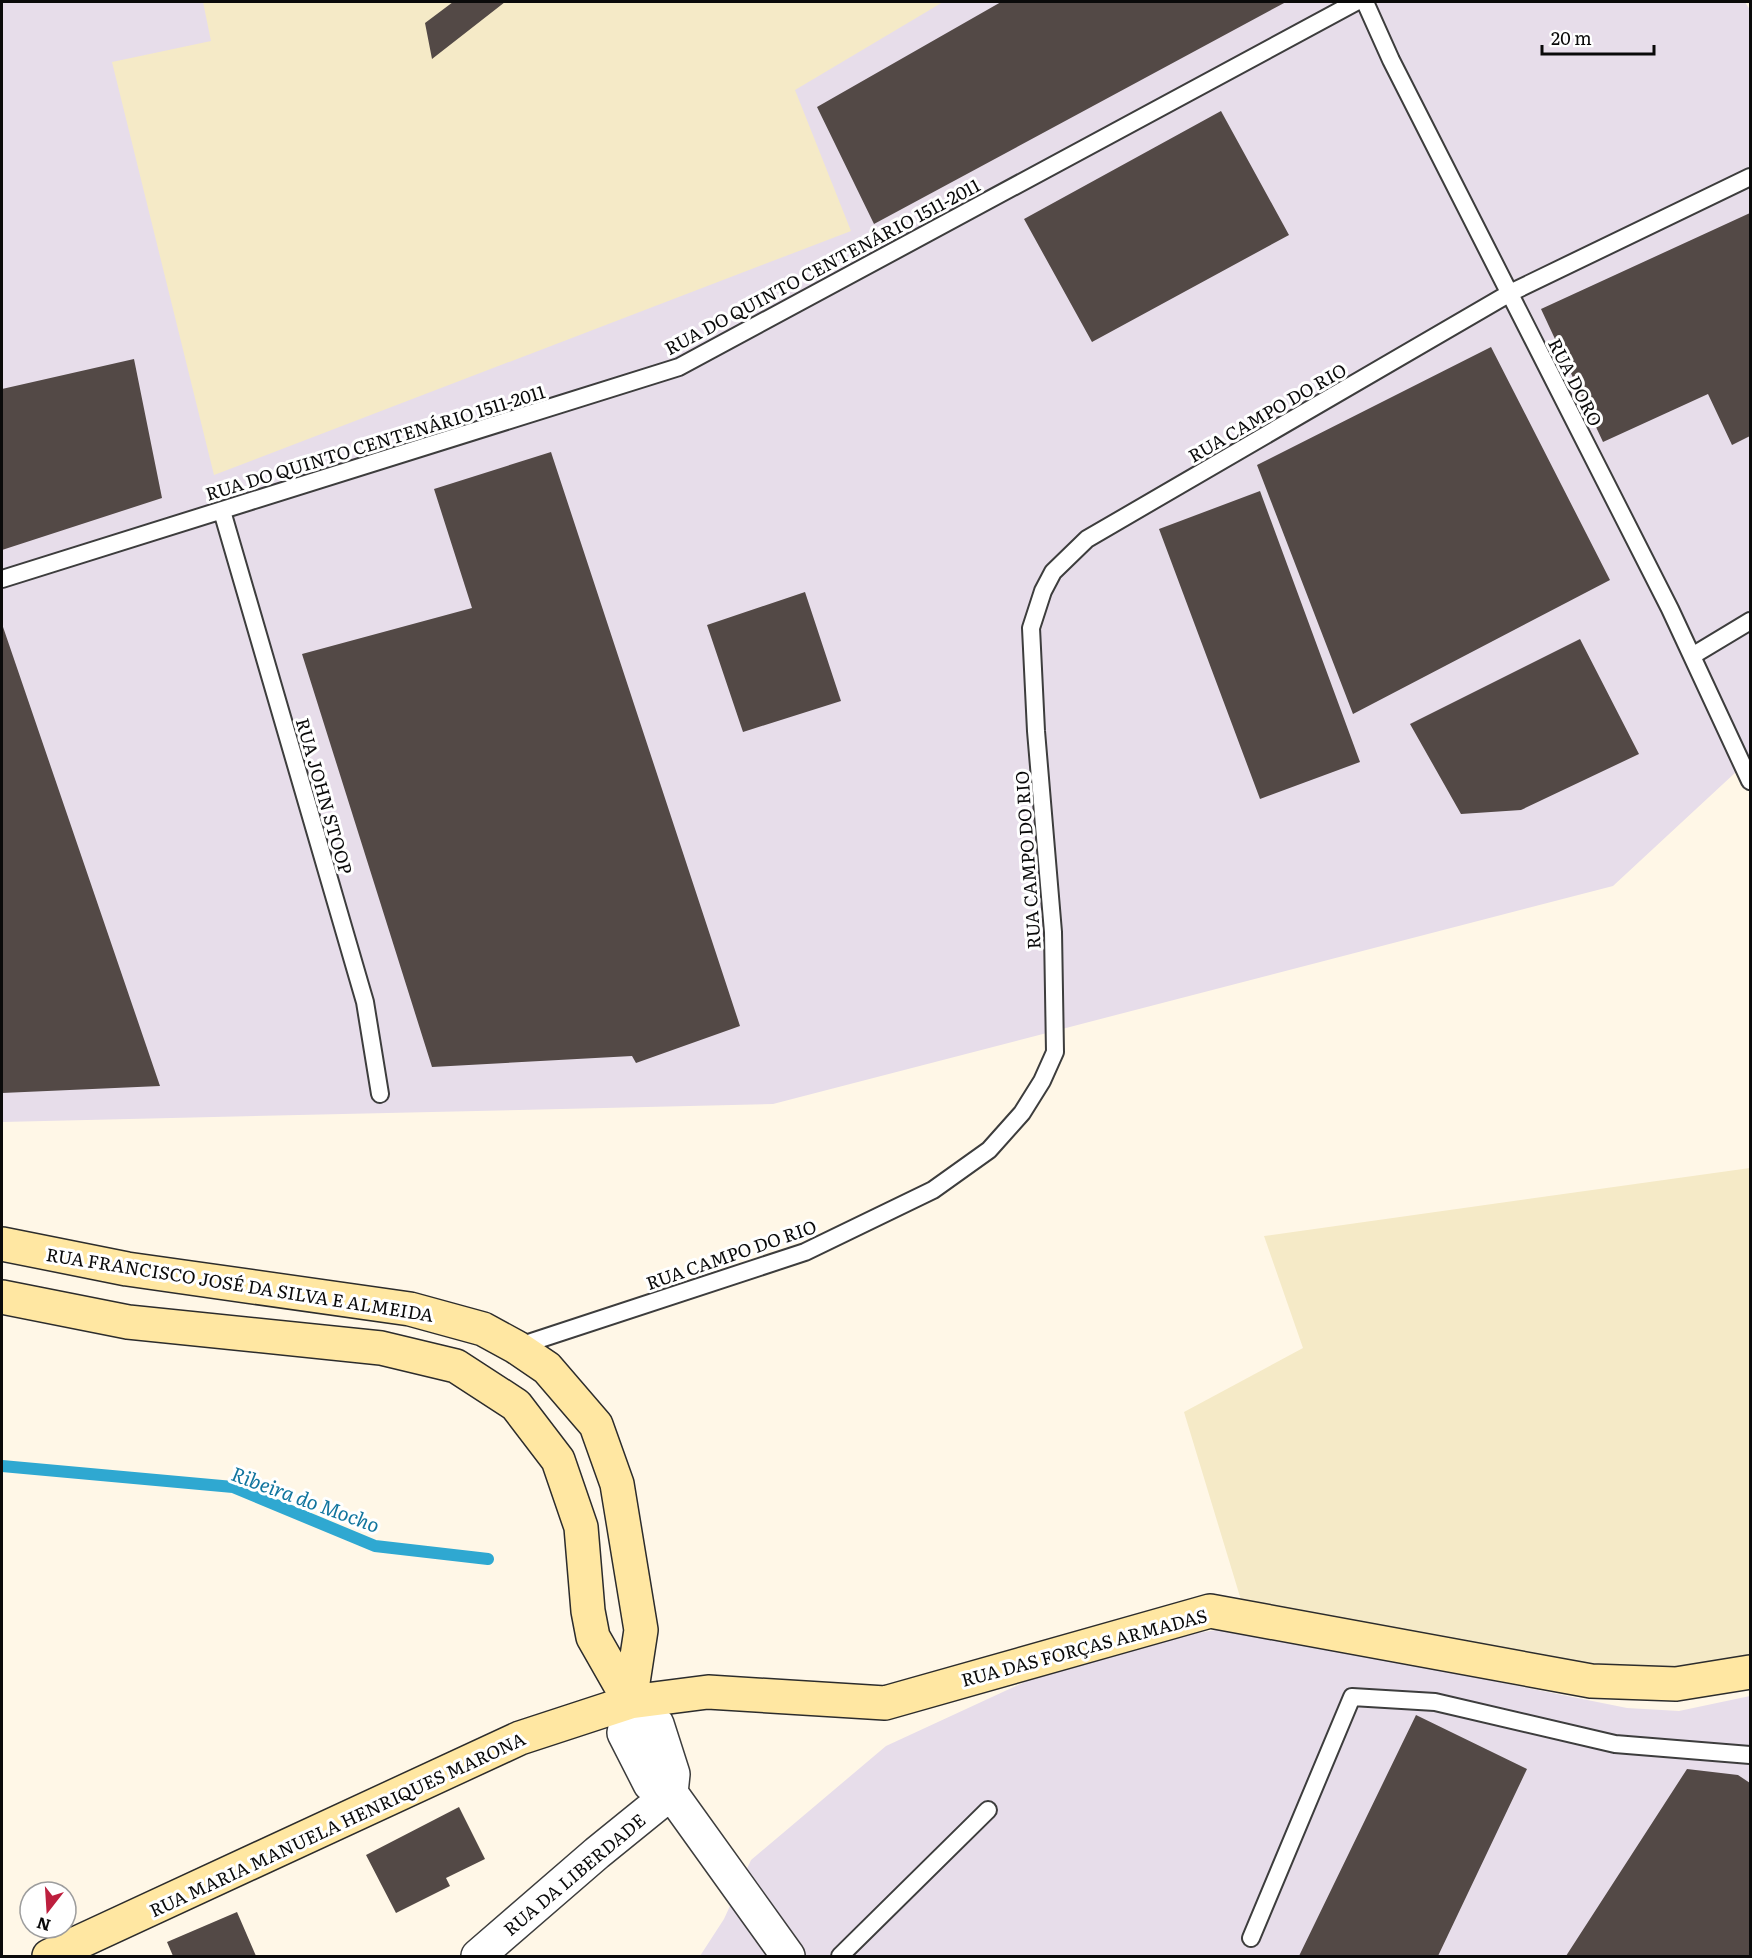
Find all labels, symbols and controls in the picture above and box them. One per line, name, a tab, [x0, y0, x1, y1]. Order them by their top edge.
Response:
scale bar	[1542, 18, 1654, 56]
text: 20 m	[1551, 24, 1592, 51]
street label: RUA DO QUINTO CENTENÁRIO 1511-2011	[659, 171, 985, 361]
street label: RUA DORO	[1542, 333, 1610, 431]
street label: RUA CAMPO DO RIO	[1183, 356, 1351, 468]
street label: RUA DO QUINTO CENTENÁRIO 1511-2011	[202, 377, 548, 507]
street label: RUA JOHN STOOP	[290, 715, 360, 877]
street label: RUA CAMPO DO RIO	[1007, 770, 1047, 950]
street label: RUA CAMPO DO RIO	[642, 1212, 820, 1296]
street label: RUA FRANCISCO JOSÉ DA SILVA E ALMEIDA	[44, 1240, 436, 1328]
water label: Ribeira do Mocho	[228, 1457, 384, 1539]
street label: RUA DAS FORÇAS ARMADAS	[958, 1601, 1210, 1693]
street label: RUA MARIA MANUELA HENRIQUES MARONA	[145, 1725, 529, 1923]
street label: RUA DA LIBERDADE	[497, 1806, 651, 1942]
north arrow	[18, 1880, 78, 1940]
text: N	[33, 1912, 53, 1939]

